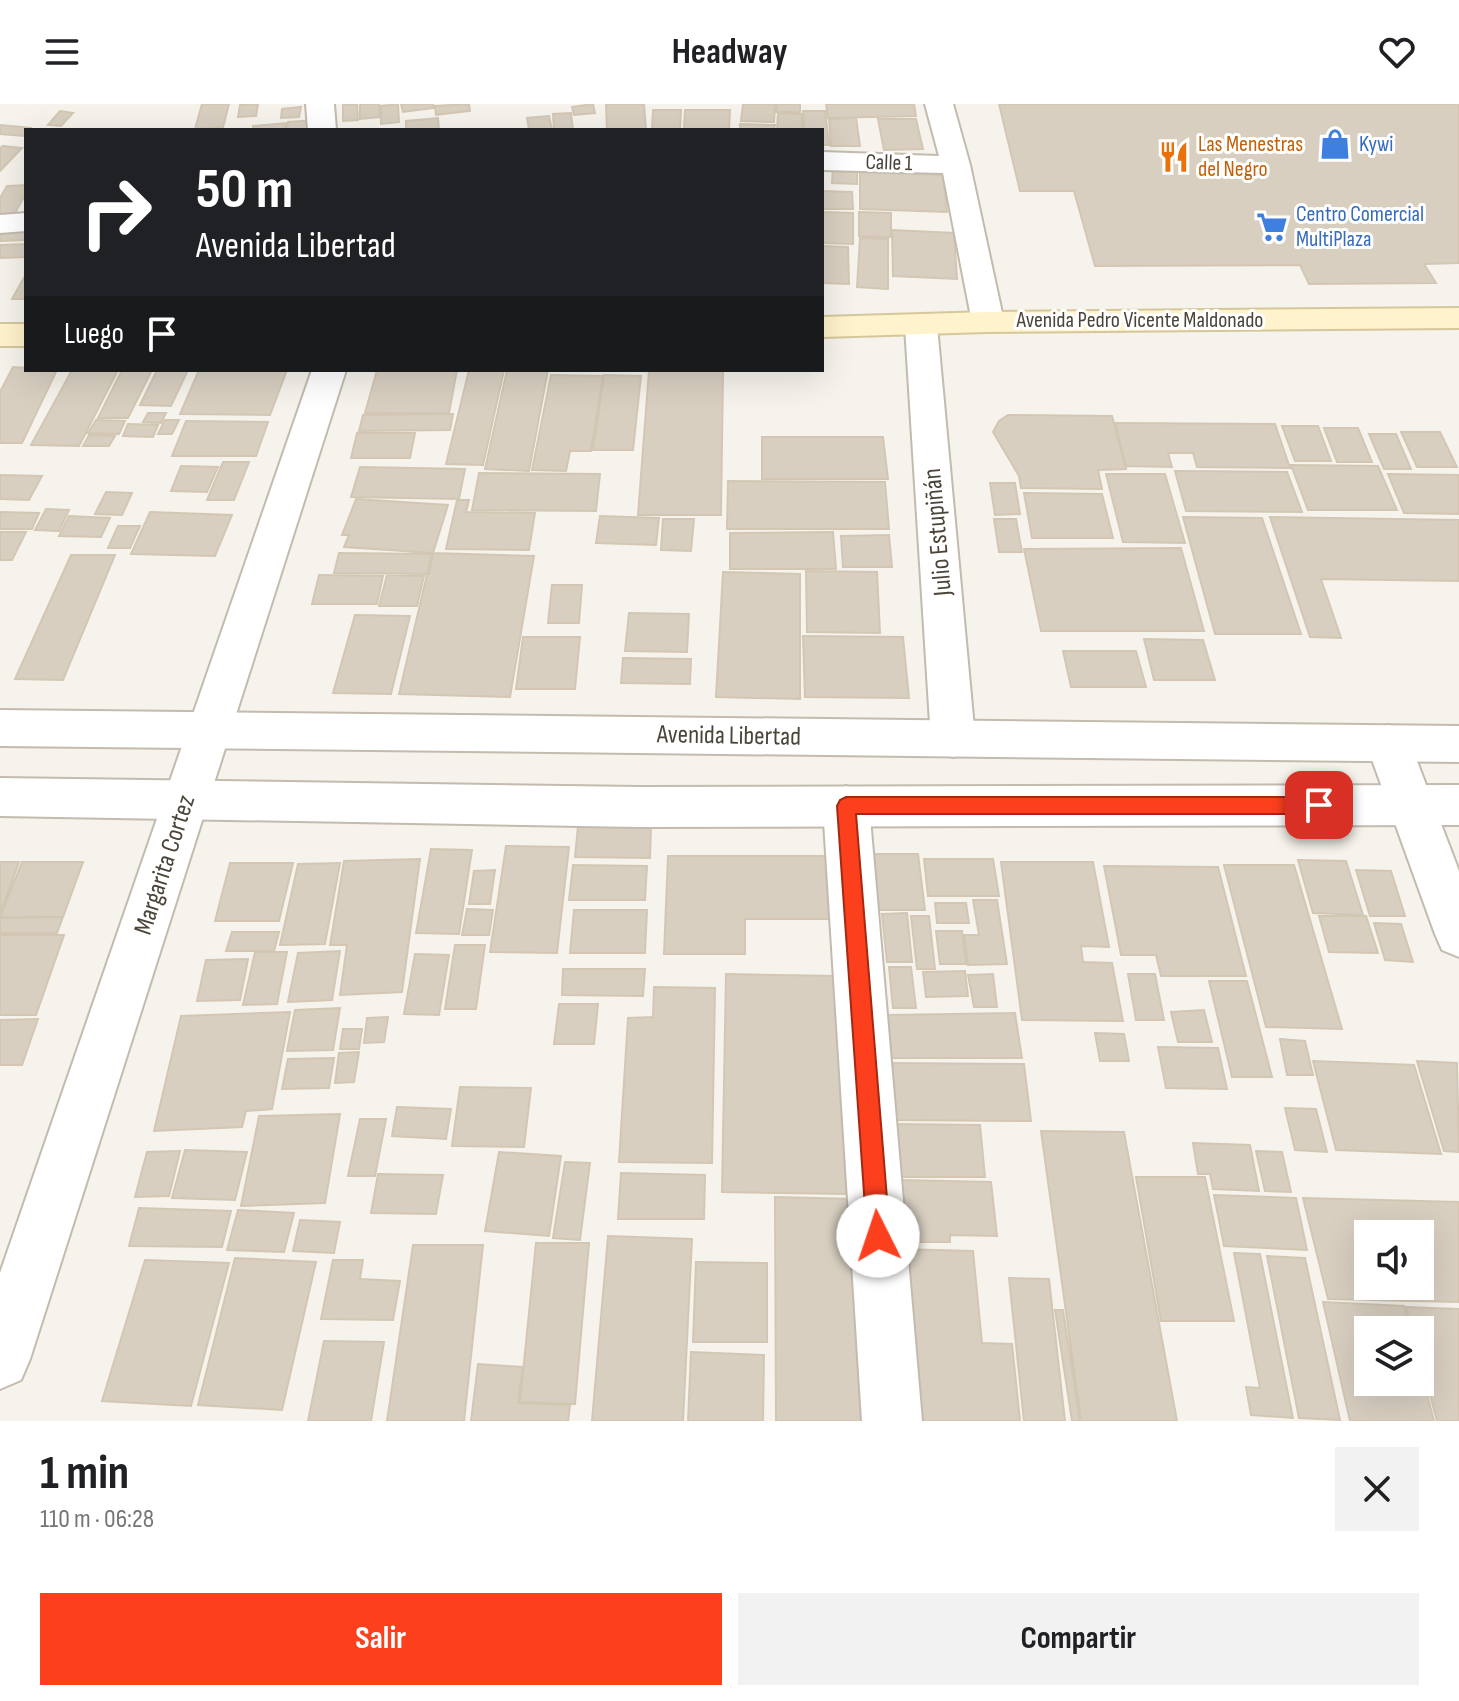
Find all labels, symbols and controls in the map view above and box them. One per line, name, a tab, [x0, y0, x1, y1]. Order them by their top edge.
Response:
icon: menu	[40, 30, 84, 74]
icon: heart	[1375, 30, 1419, 74]
text: Headway	[672, 31, 787, 74]
shop icon: Kywi	[1318, 127, 1352, 161]
place label: Las Menestras del Negro	[1198, 131, 1303, 183]
place label: Kywi	[1359, 131, 1393, 158]
restaurant icon: Las Menestras del Negro	[1157, 140, 1191, 174]
street label: Calle 1	[865, 149, 913, 177]
text: 50 m	[196, 157, 293, 224]
icon: right	[64, 160, 168, 264]
place label: Centro Comercial MultiPlaza	[1296, 201, 1424, 253]
supermarket icon: Centro Comercial MultiPlaza	[1255, 210, 1289, 244]
text: Avenida Libertad	[196, 225, 396, 268]
street label: Avenida Pedro Vicente Maldonado	[1016, 307, 1264, 334]
icon: arrive	[140, 312, 184, 356]
text: Luego	[64, 316, 124, 352]
street label: Julio Estupiñán	[917, 467, 959, 598]
street label: Avenida Libertad	[656, 719, 801, 753]
pin	[1285, 771, 1353, 839]
icon: arrive	[1297, 783, 1341, 827]
street label: Margarita Cortez	[128, 791, 202, 939]
position arrow	[836, 1194, 920, 1278]
map controls	[1354, 1220, 1434, 1396]
button: sound	[1354, 1220, 1434, 1300]
button: layers	[1354, 1316, 1434, 1396]
text: 1 min	[40, 1445, 129, 1502]
button: close	[1335, 1447, 1419, 1531]
text: 110 m · 06:28	[40, 1504, 154, 1535]
button: Salir	[40, 1593, 722, 1685]
button: Compartir	[738, 1593, 1419, 1685]

